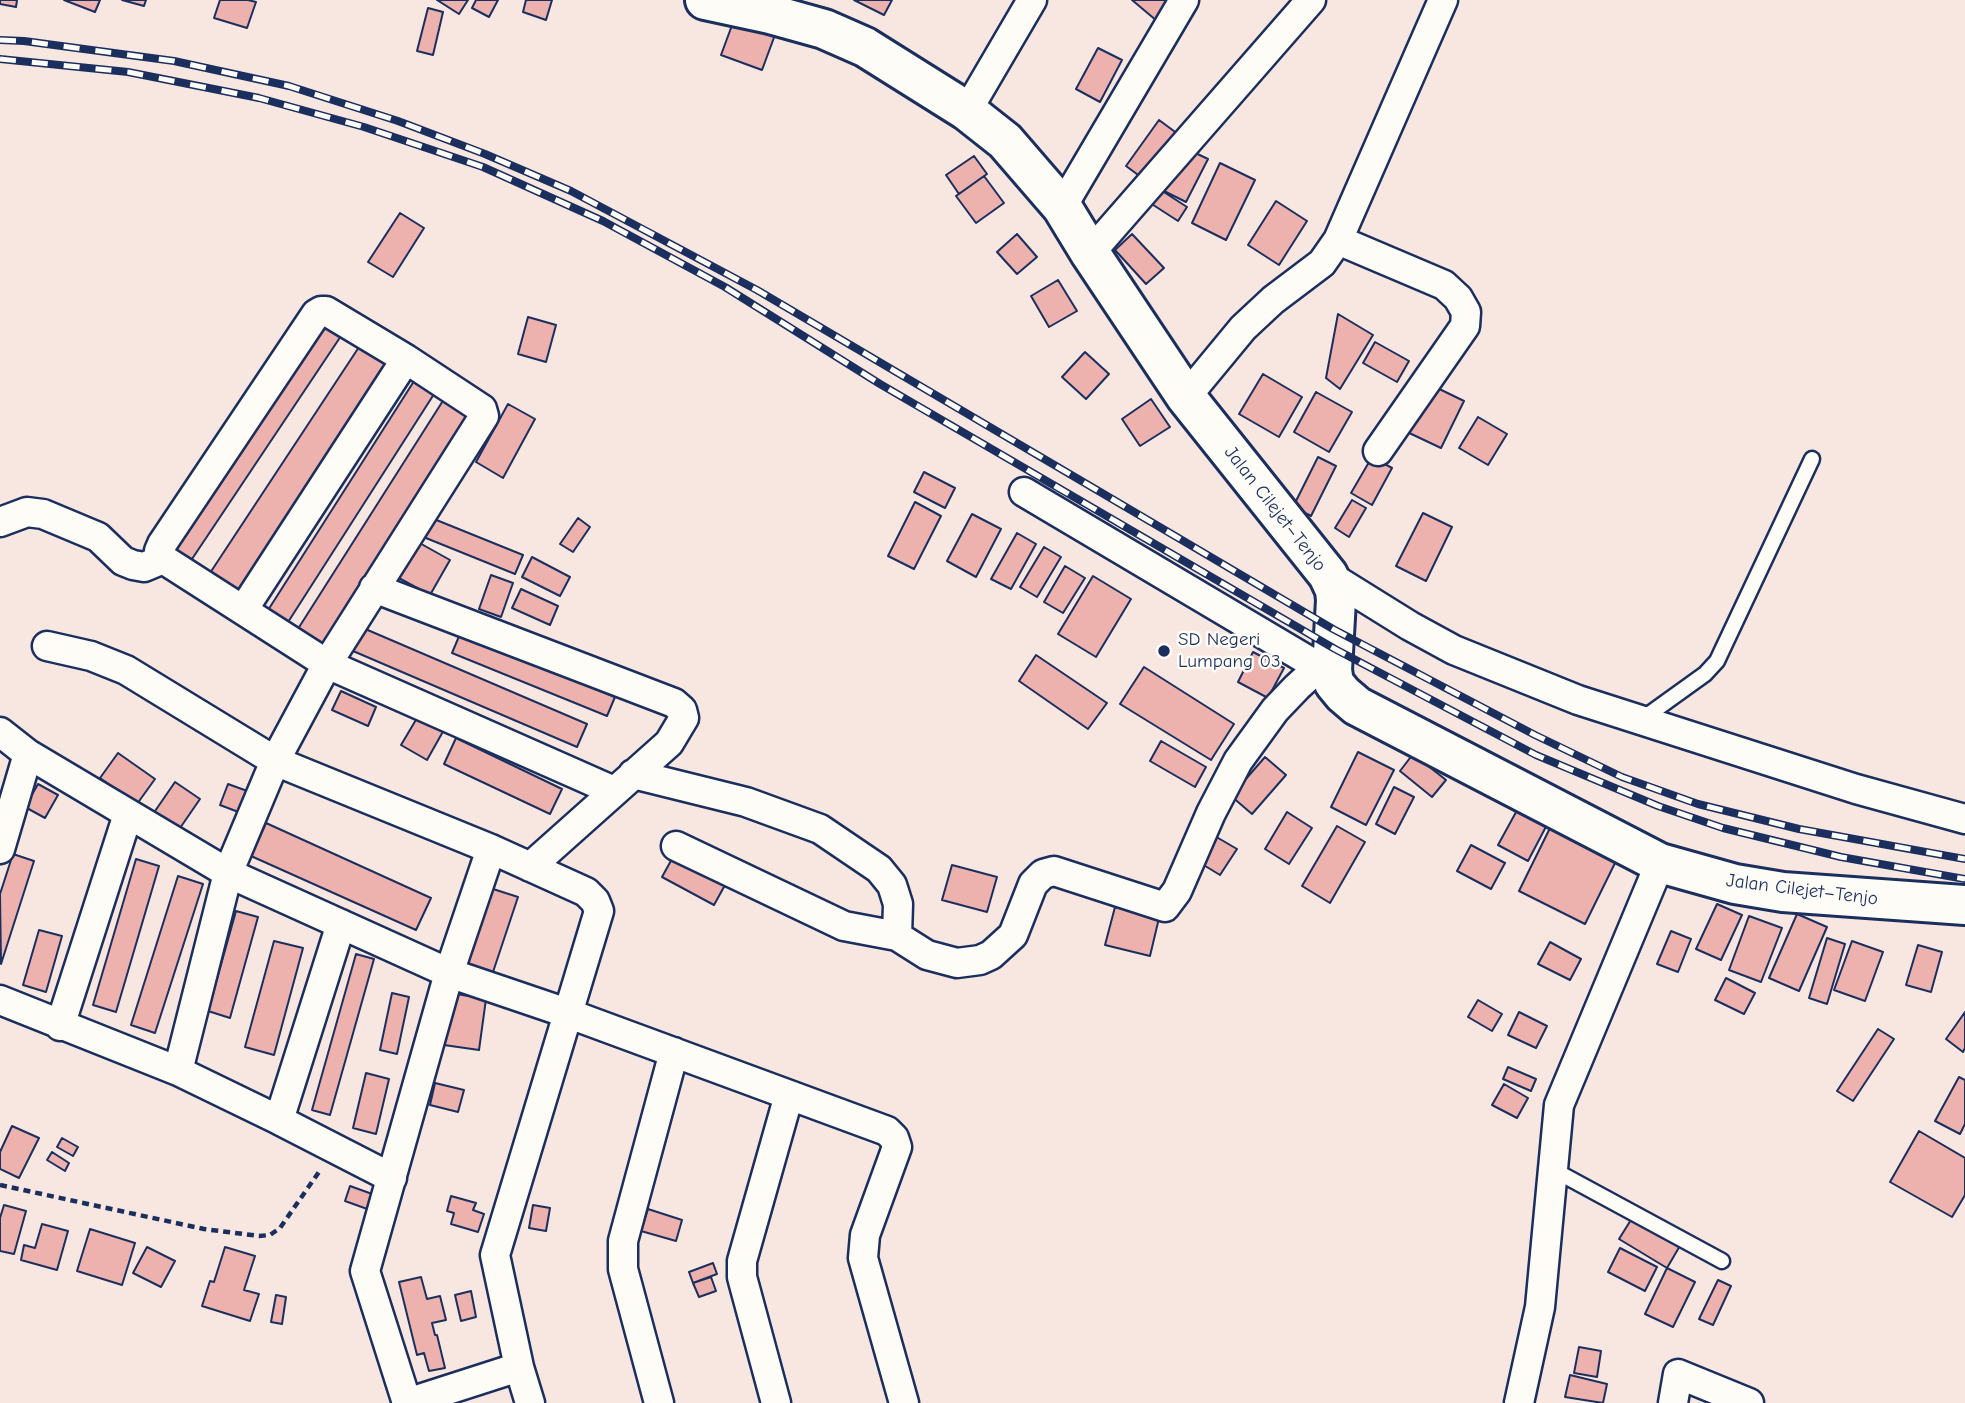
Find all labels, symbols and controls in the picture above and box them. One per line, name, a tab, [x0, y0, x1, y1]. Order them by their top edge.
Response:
street label: Jalan Cilejet–Tenjo	[1219, 442, 1331, 576]
place label: SD Negeri Lumpang 03	[1178, 629, 1281, 673]
marker: SD Negeri Lumpang 03	[1156, 643, 1172, 659]
street label: Jalan Cilejet–Tenjo	[1725, 869, 1879, 911]

